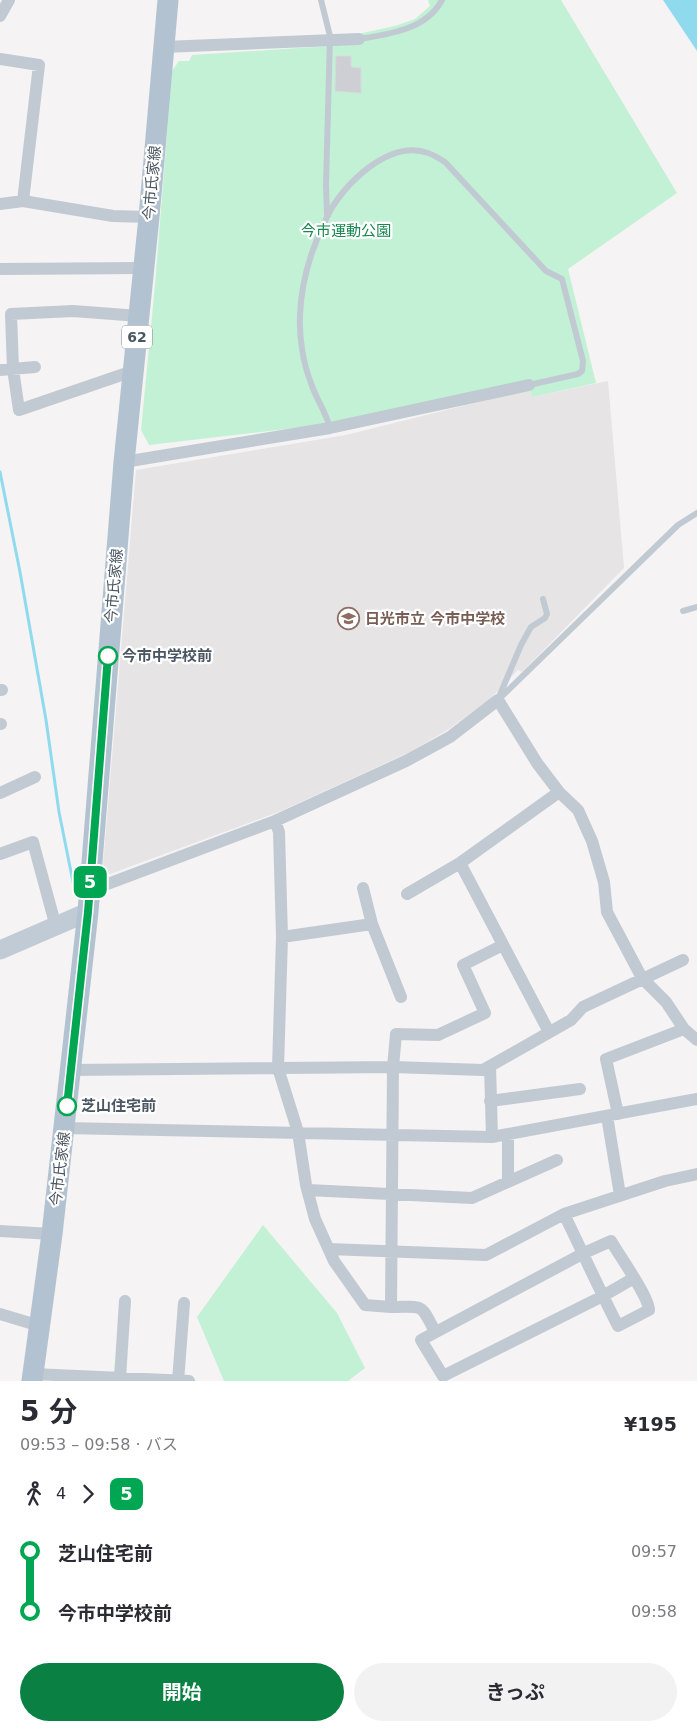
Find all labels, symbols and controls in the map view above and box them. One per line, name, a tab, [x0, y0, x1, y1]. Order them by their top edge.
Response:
street label: 今市氏家線	[140, 145, 164, 221]
park label: 今市運動公園	[301, 222, 391, 240]
road number: 62	[122, 326, 152, 348]
street label: 今市氏家線	[102, 548, 126, 624]
school or university icon: 日光市立 今市中学校	[337, 607, 361, 631]
place label: 日光市立 今市中学校	[365, 610, 505, 628]
marker: 今市中学校前	[98, 646, 118, 666]
place label: 今市中学校前	[122, 647, 212, 665]
line badge: 5	[74, 866, 106, 898]
text: 5	[84, 871, 96, 892]
marker: 芝山住宅前	[57, 1096, 77, 1116]
place label: 芝山住宅前	[81, 1097, 156, 1115]
street label: 今市氏家線	[46, 1131, 74, 1207]
text: 5 分	[20, 1395, 77, 1428]
text: ¥195	[624, 1413, 677, 1435]
text: 09:53 – 09:58 · バス	[20, 1435, 178, 1454]
icon: walk	[20, 1480, 48, 1508]
icon: forward	[74, 1480, 102, 1508]
text: 5	[120, 1483, 133, 1504]
text: 4	[56, 1484, 66, 1503]
text: 芝山住宅前	[58, 1542, 153, 1564]
text: 09:57	[631, 1542, 677, 1561]
text: 今市中学校前	[58, 1602, 172, 1624]
text: 09:58	[631, 1602, 677, 1621]
button: 開始	[20, 1663, 344, 1721]
button: きっぷ	[354, 1663, 677, 1721]

